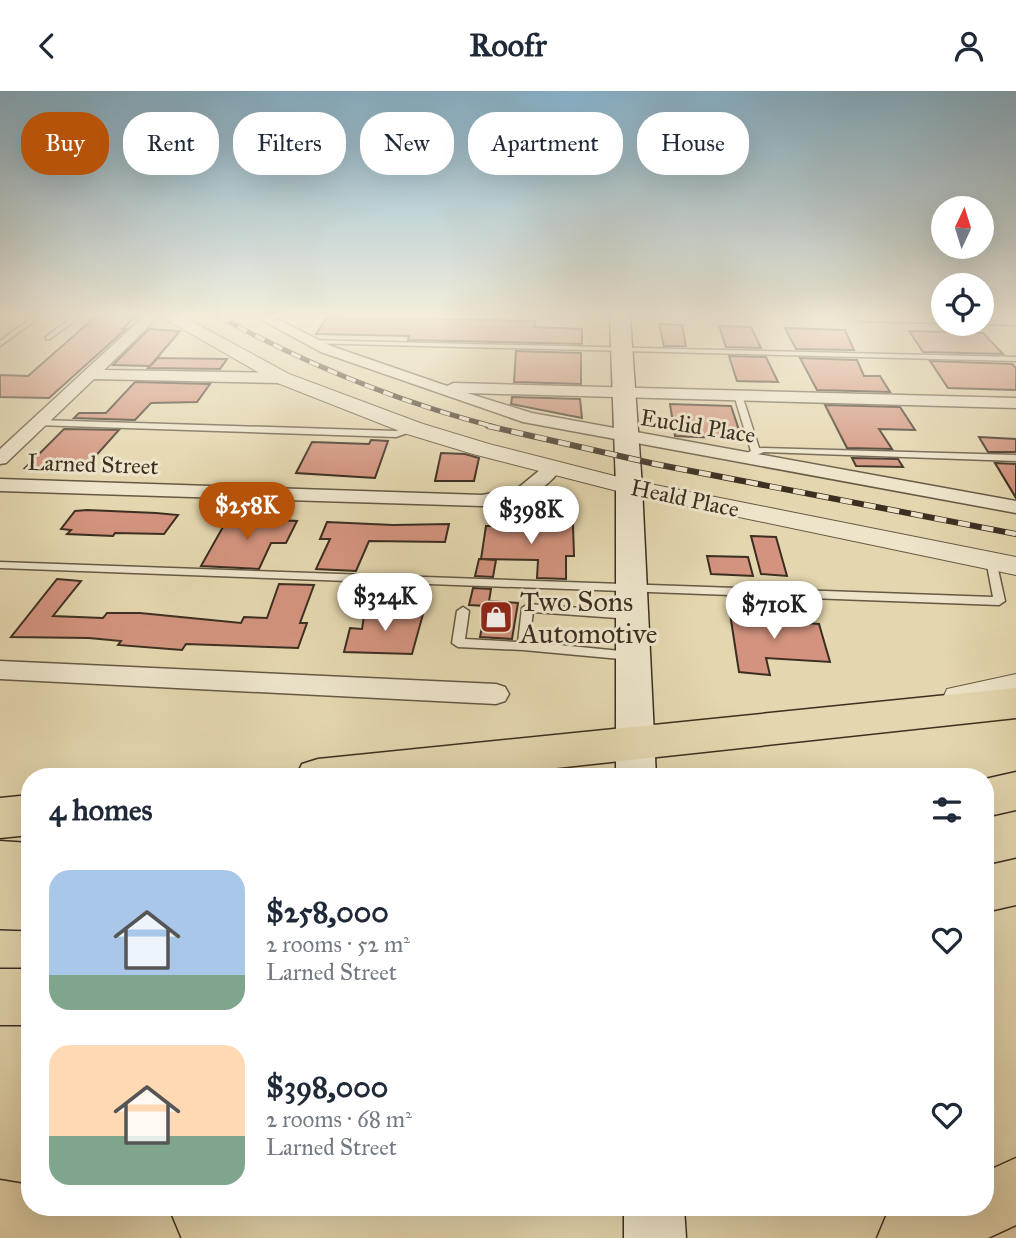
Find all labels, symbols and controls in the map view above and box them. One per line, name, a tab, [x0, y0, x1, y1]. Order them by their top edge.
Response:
text: Roofr	[469, 26, 547, 65]
icon: back	[28, 27, 66, 65]
icon: person	[950, 27, 988, 65]
chip: Buy	[21, 112, 109, 175]
chip: Rent	[123, 112, 219, 175]
chip: Filters	[233, 112, 346, 175]
chip: New	[360, 112, 454, 175]
chip: Apartment	[468, 112, 623, 175]
chip: House	[637, 112, 749, 175]
north arrow	[931, 196, 994, 259]
map controls	[931, 196, 994, 336]
button: locate	[931, 273, 994, 336]
street label: Euclid Place	[639, 403, 757, 449]
street label: Larned Street	[27, 448, 159, 480]
street label: Heald Place	[628, 473, 742, 523]
pin: $258K	[198, 483, 296, 542]
pin: $398K	[482, 487, 580, 546]
text: $258K	[215, 491, 279, 519]
text: $398K	[499, 495, 563, 523]
pin: $324K	[336, 573, 434, 633]
pin: $710K	[725, 581, 823, 641]
text: $324K	[353, 582, 417, 610]
place label: Two Sons Automotive	[519, 584, 657, 651]
text: $710K	[742, 590, 806, 618]
shop icon: Two Sons Automotive	[477, 598, 515, 636]
icon: filters	[928, 791, 966, 829]
text: 4 homes	[49, 792, 153, 828]
text: $258,000	[266, 894, 389, 930]
icon: home	[105, 898, 189, 982]
icon: heart	[928, 921, 966, 959]
text: 2 rooms · 52 m²	[266, 930, 410, 958]
text: Larned Street	[266, 958, 397, 986]
text: $398,000	[266, 1069, 388, 1105]
icon: home	[105, 1073, 189, 1157]
icon: heart	[928, 1096, 966, 1134]
text: 2 rooms · 68 m²	[266, 1105, 412, 1133]
text: Larned Street	[266, 1133, 397, 1161]

